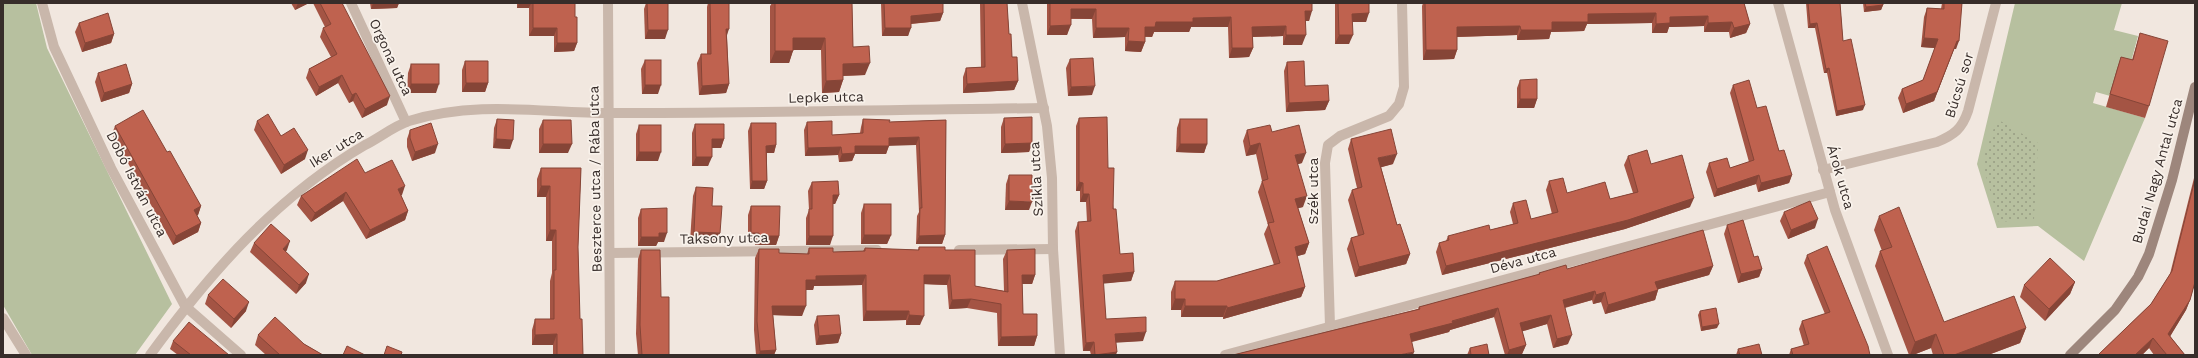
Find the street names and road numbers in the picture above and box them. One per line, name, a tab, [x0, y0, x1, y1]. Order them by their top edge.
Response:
street label: Orgona utca	[366, 16, 416, 98]
street label: Búcsú sor	[1941, 50, 1977, 120]
street label: Beszterce utca / Rába utca	[585, 86, 605, 272]
street label: Lepke utca	[788, 88, 864, 106]
street label: Budai Nagy Antal utca	[2129, 97, 2185, 245]
street label: Iker utca	[306, 125, 366, 171]
street label: Dobó István utca	[103, 128, 171, 240]
street label: Szikla utca	[1026, 141, 1046, 217]
street label: Árok utca	[1824, 143, 1858, 211]
street label: Szék utca	[1305, 157, 1321, 225]
street label: Taksony utca	[679, 229, 769, 247]
street label: Déva utca	[1488, 243, 1558, 276]

